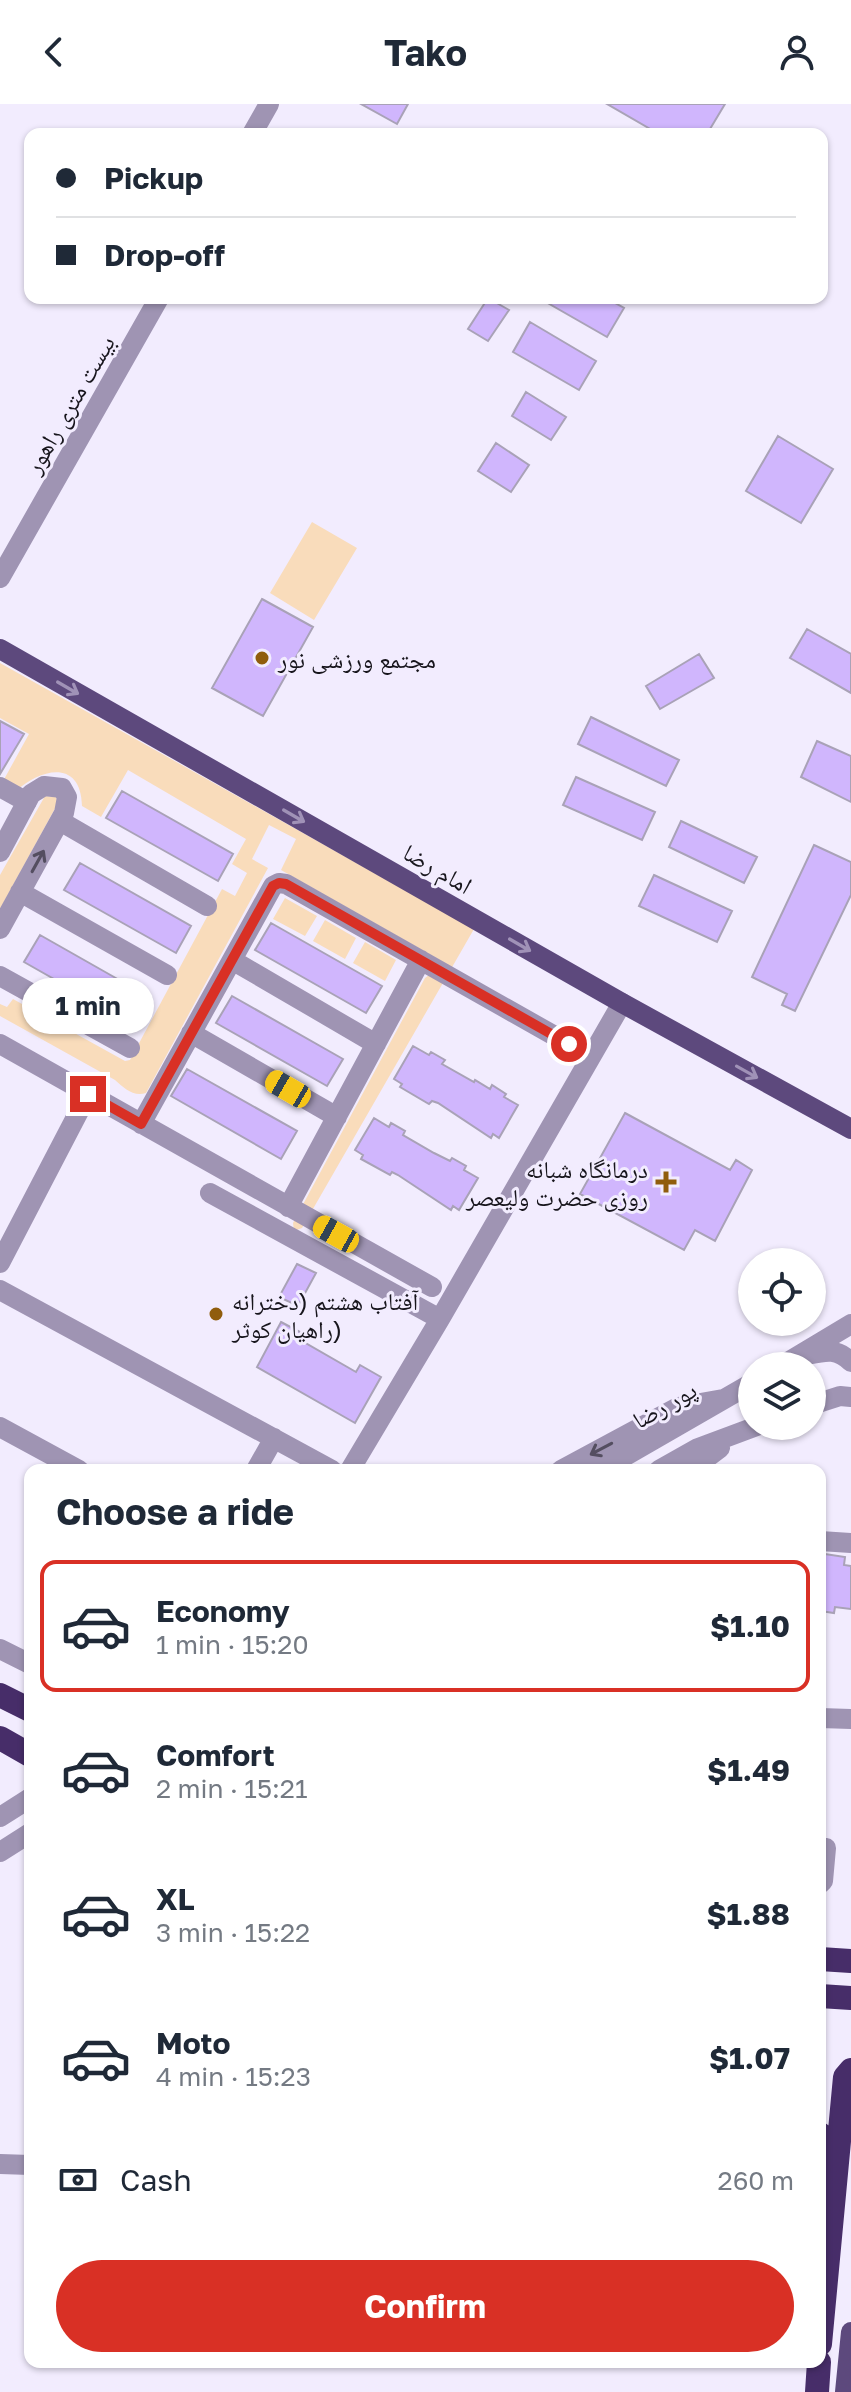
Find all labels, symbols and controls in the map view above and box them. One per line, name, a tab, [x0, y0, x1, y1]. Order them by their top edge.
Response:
icon: back	[32, 30, 76, 74]
icon: person	[775, 30, 819, 74]
text: Tako	[384, 31, 467, 74]
text: Pickup	[104, 160, 203, 196]
text: Drop-off	[104, 237, 225, 273]
street label: بیست متری راهور	[17, 330, 121, 480]
place label: مجتمع ورزشی نور	[277, 644, 436, 675]
marker: مجتمع ورزشی نور	[253, 649, 271, 667]
one-way arrow	[56, 680, 79, 696]
one-way arrow	[282, 808, 305, 824]
street label: امام رضا	[397, 837, 478, 902]
one-way arrow	[30, 850, 46, 873]
one-way arrow	[508, 937, 531, 953]
callout: 1 min	[22, 978, 154, 1034]
text: 1 min	[55, 990, 121, 1021]
route start	[551, 1026, 587, 1062]
one-way arrow	[734, 1064, 758, 1080]
car	[261, 1067, 315, 1111]
route end	[70, 1076, 106, 1112]
place label: درمانگاه شبانه روزی حضرت ولیعصر	[465, 1154, 648, 1212]
marker: درمانگاه شبانه روزی حضرت ولیعصر	[655, 1171, 677, 1193]
car	[309, 1212, 363, 1256]
map controls	[738, 1248, 826, 1440]
button: locate	[738, 1248, 826, 1336]
place label: آفتاب هشتم (دخترانه راهیان کوثر)	[231, 1286, 419, 1344]
marker: آفتاب هشتم (دخترانه راهیان کوثر)	[207, 1305, 225, 1323]
button: layers	[738, 1352, 826, 1440]
street label: پور رضا	[627, 1374, 702, 1435]
one-way arrow	[589, 1441, 613, 1457]
text: Choose a ride	[56, 1490, 294, 1533]
icon: car	[60, 1590, 132, 1662]
text: Economy	[156, 1593, 290, 1629]
text: $1.10	[710, 1608, 790, 1644]
text: 1 min · 15:20	[156, 1629, 309, 1660]
icon: car	[60, 1734, 132, 1806]
text: Comfort	[156, 1737, 275, 1773]
text: $1.49	[707, 1752, 790, 1788]
text: 2 min · 15:21	[156, 1773, 308, 1804]
icon: car	[60, 1878, 132, 1950]
text: XL	[156, 1881, 195, 1917]
text: $1.88	[706, 1896, 790, 1932]
text: 3 min · 15:22	[156, 1917, 310, 1948]
icon: car	[60, 2022, 132, 2094]
text: Moto	[156, 2025, 231, 2061]
text: $1.07	[709, 2040, 790, 2076]
text: 4 min · 15:23	[156, 2061, 311, 2092]
icon: cash	[56, 2158, 100, 2202]
text: Cash	[120, 2162, 192, 2198]
text: 260 m	[718, 2165, 794, 2196]
button: Confirm	[56, 2260, 794, 2352]

